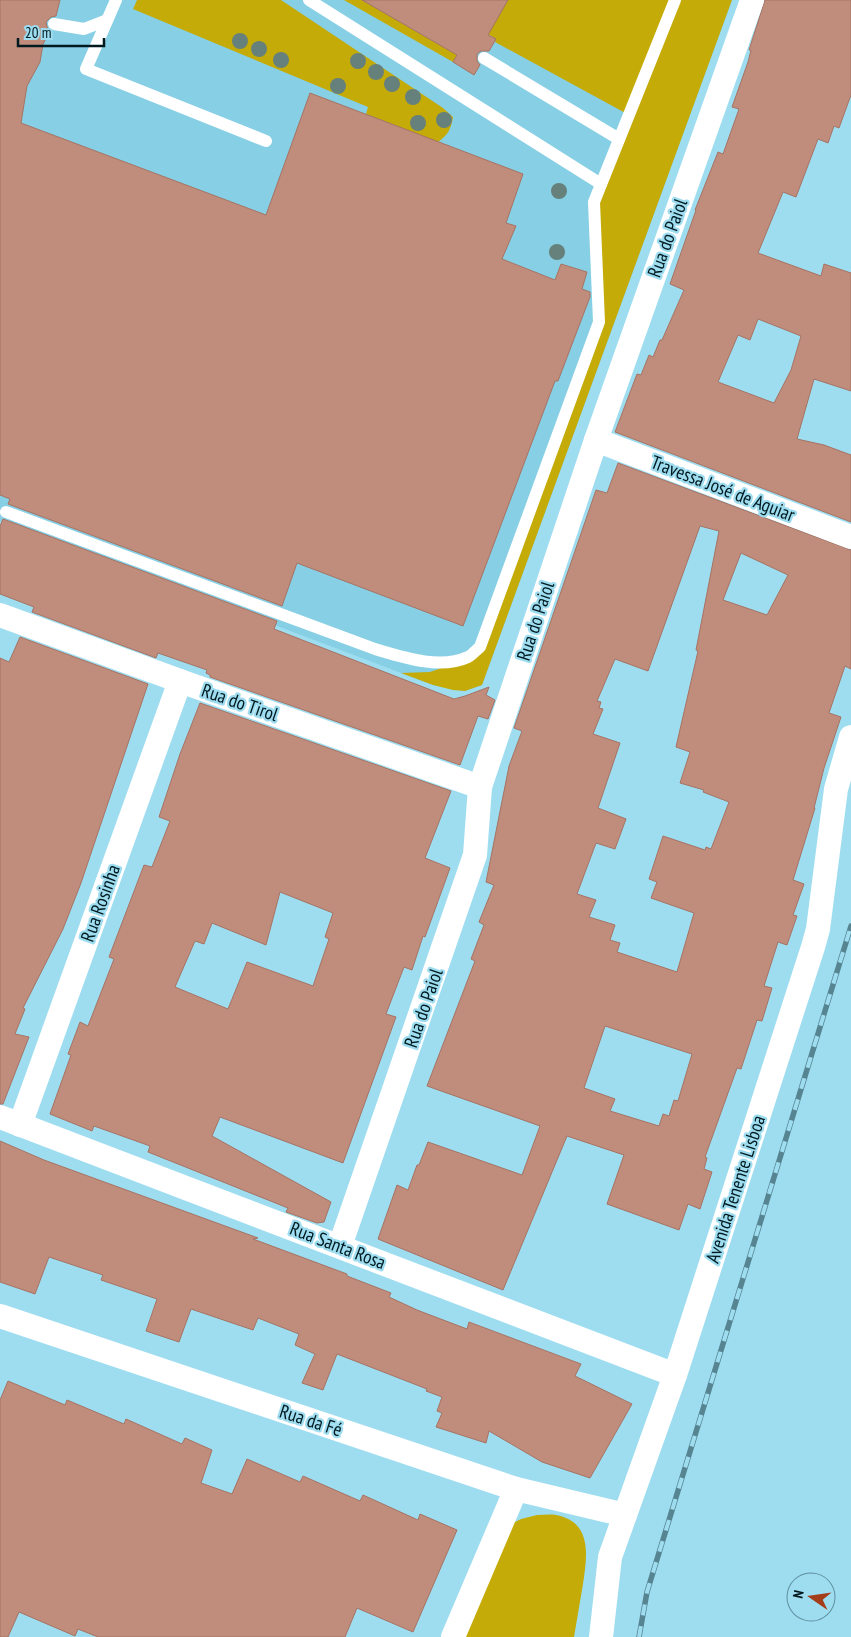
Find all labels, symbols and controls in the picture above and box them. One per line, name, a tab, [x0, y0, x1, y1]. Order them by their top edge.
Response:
scale bar	[18, 15, 104, 47]
text: 20 m	[25, 23, 51, 42]
street label: Rua do Paiol	[642, 195, 692, 281]
street label: Travessa José de Aguiar	[648, 450, 799, 527]
street label: Rua do Paiol	[511, 578, 559, 664]
street label: Rua do Tirol	[199, 678, 282, 726]
street label: Rua Rosinha	[75, 861, 125, 945]
street label: Rua do Paiol	[398, 965, 448, 1051]
street label: Avenida Tenente Lisboa	[700, 1112, 770, 1266]
street label: Rua Santa Rosa	[287, 1216, 389, 1274]
street label: Rua da Fé	[277, 1399, 346, 1441]
north arrow	[786, 1572, 836, 1622]
text: N	[789, 1588, 808, 1600]

